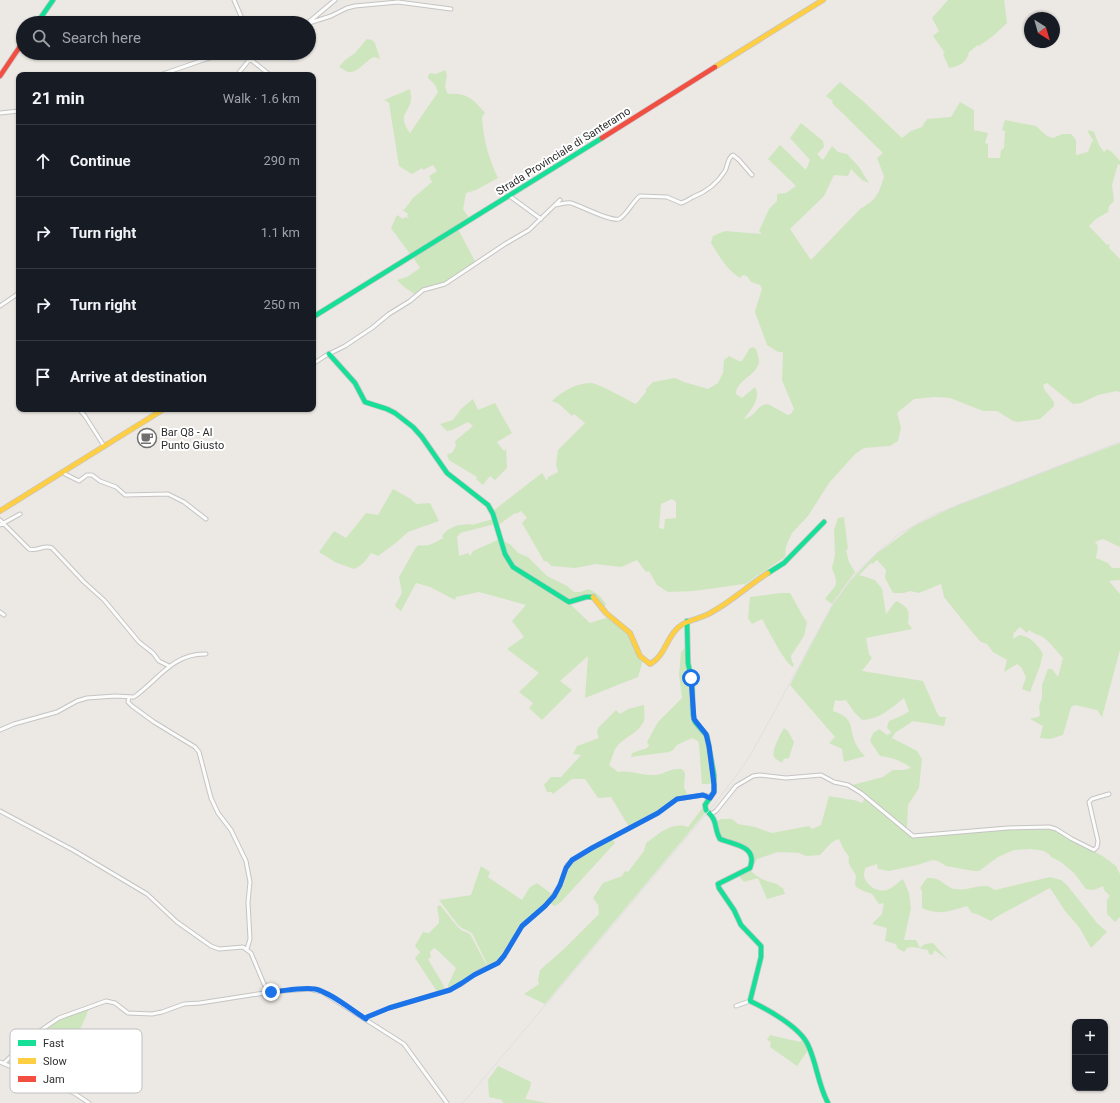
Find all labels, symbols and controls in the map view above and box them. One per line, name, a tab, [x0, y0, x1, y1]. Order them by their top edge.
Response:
north arrow	[1024, 12, 1060, 48]
search box	[16, 16, 316, 60]
icon: search	[30, 27, 52, 49]
text: Search here	[62, 29, 141, 47]
text: 21 min	[32, 88, 85, 108]
text: Walk · 1.6 km	[223, 91, 300, 106]
street label: Strada Provinciale di Santeramo	[494, 105, 633, 198]
icon: ahead	[32, 150, 54, 172]
text: Continue	[70, 152, 131, 170]
text: 290 m	[263, 153, 300, 168]
icon: right	[32, 222, 54, 244]
text: Turn right	[70, 224, 136, 242]
text: 1.1 km	[261, 225, 300, 240]
icon: right	[32, 294, 54, 316]
text: Turn right	[70, 296, 136, 314]
text: 250 m	[263, 297, 300, 312]
icon: arrive	[32, 366, 54, 388]
text: Arrive at destination	[70, 368, 207, 386]
place label: Bar Q8 - Al Punto Giusto	[161, 426, 224, 452]
cafe icon: Bar Q8 - Al Punto Giusto	[136, 427, 158, 449]
route start	[682, 669, 700, 687]
route end	[262, 983, 280, 1001]
map controls	[1072, 1019, 1108, 1091]
button: +	[1072, 1019, 1108, 1055]
legend	[10, 1029, 142, 1093]
text: Fast	[43, 1037, 65, 1050]
text: Slow	[43, 1055, 67, 1068]
button: −	[1072, 1055, 1108, 1091]
text: Jam	[43, 1073, 65, 1086]

